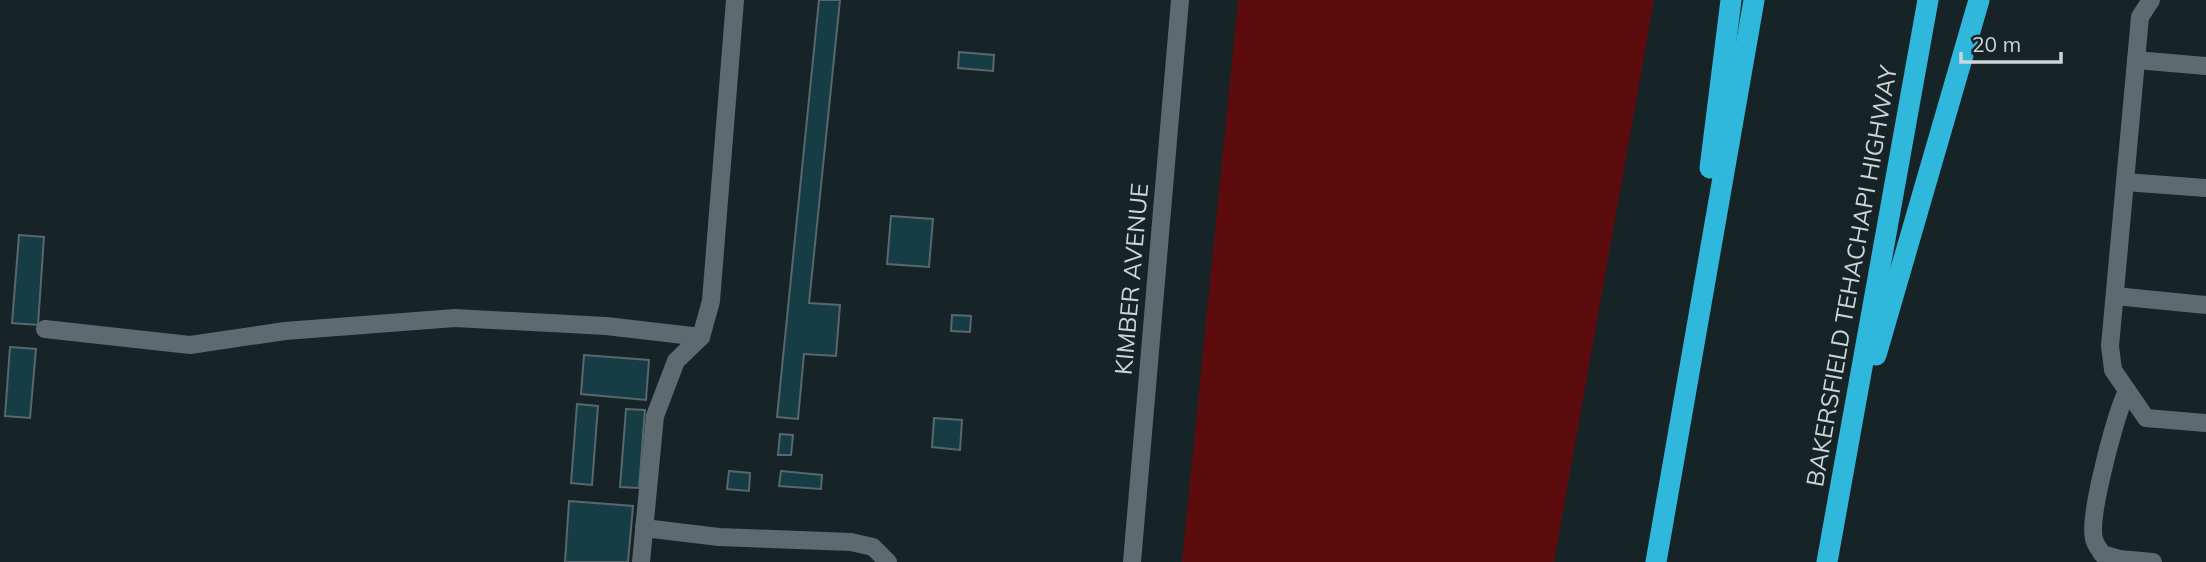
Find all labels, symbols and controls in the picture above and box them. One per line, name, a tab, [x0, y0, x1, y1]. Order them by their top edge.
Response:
scale bar	[1961, 21, 2061, 65]
text: 20 m	[1972, 31, 2021, 57]
street label: BAKERSFIELD TEHACHAPI HIGHWAY	[1799, 62, 1903, 489]
street label: KIMBER AVENUE	[1108, 182, 1154, 376]

